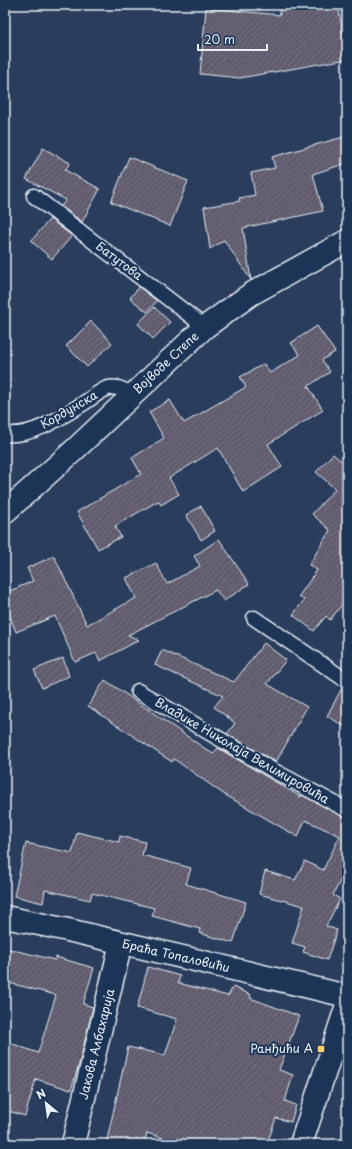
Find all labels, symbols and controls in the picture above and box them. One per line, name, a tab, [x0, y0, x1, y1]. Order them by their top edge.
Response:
scale bar	[198, 26, 267, 52]
text: 20 m	[204, 30, 235, 48]
street label: Батутова	[92, 237, 147, 284]
street label: Војводе Степе	[128, 327, 203, 398]
street label: Кордунска	[37, 385, 101, 433]
street label: Владике Николаја Велимировића	[152, 693, 333, 808]
street label: Браћа Топаловићи	[121, 934, 232, 976]
street label: Јакова Албахарија	[74, 986, 119, 1101]
place label: Ранђићи А	[250, 1039, 313, 1057]
marker: Ранђићи А	[316, 1044, 326, 1054]
north arrow	[26, 1083, 66, 1123]
text: N	[33, 1084, 49, 1103]

